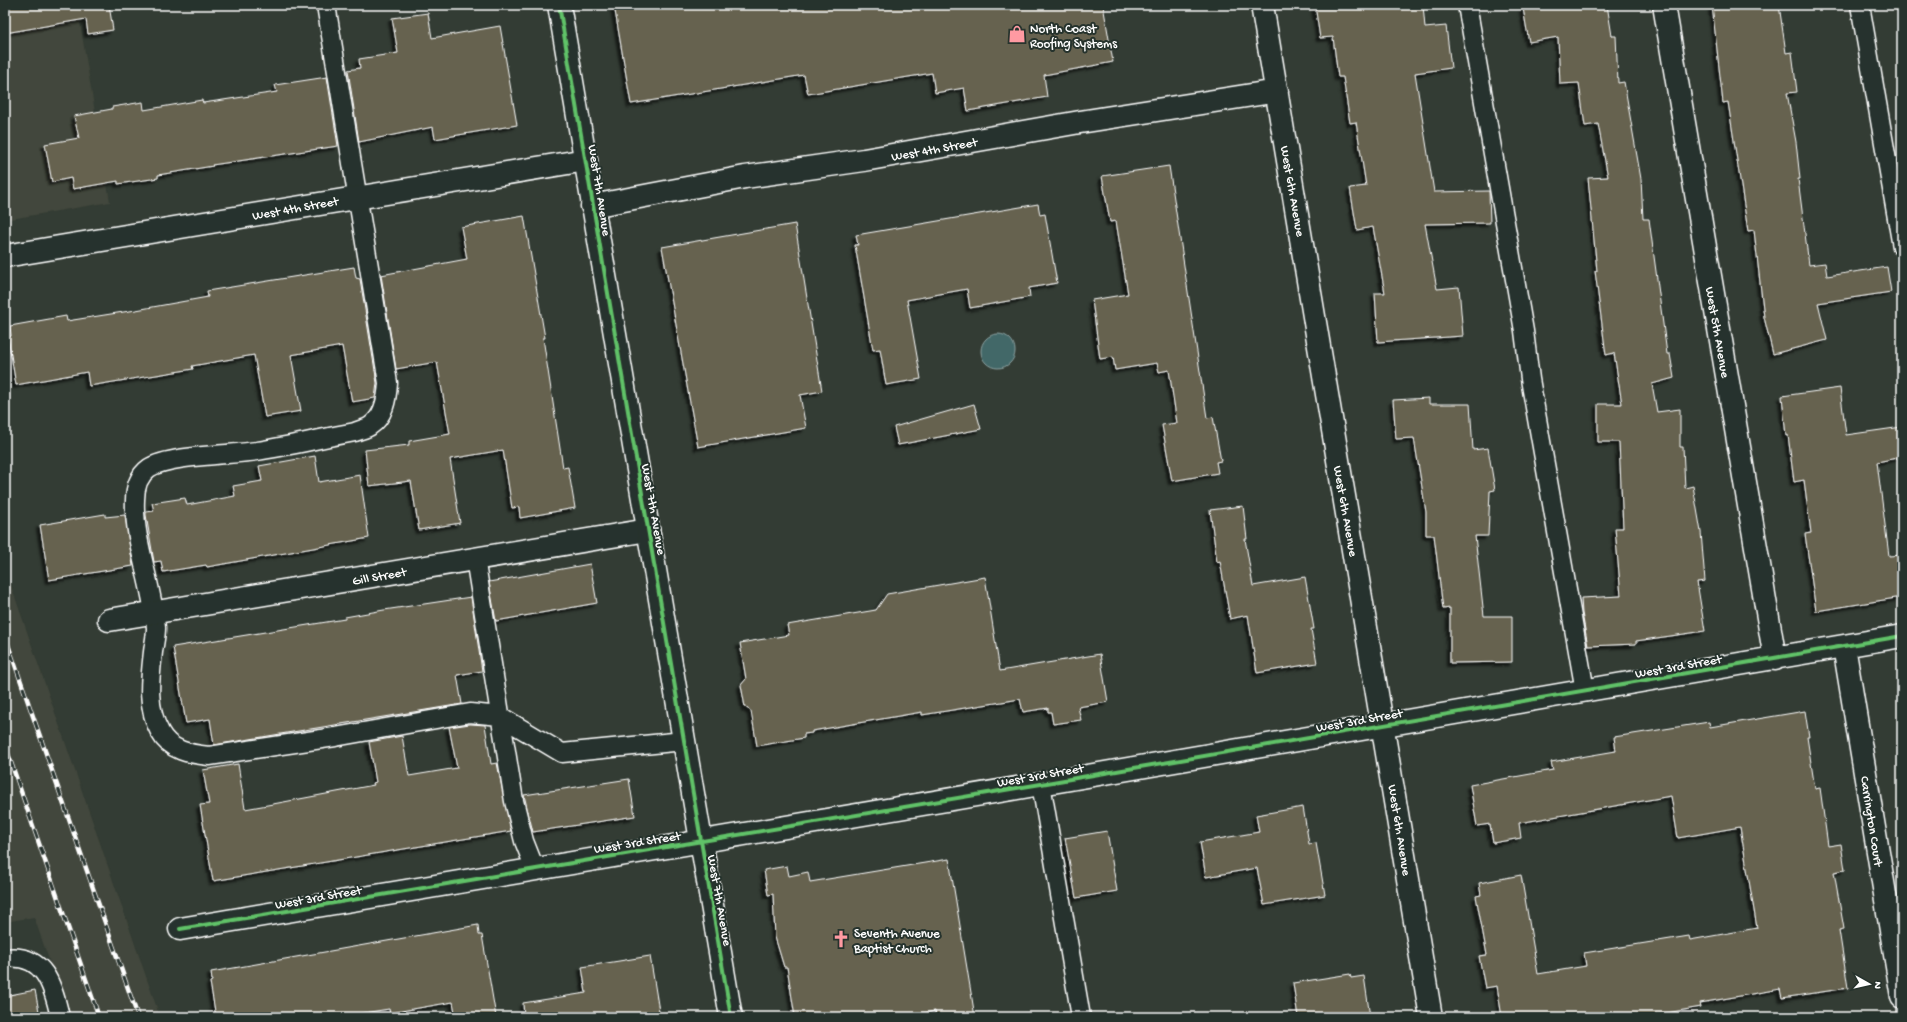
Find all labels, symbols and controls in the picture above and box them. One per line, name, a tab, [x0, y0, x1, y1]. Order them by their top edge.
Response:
place label: North Coast Roofing Systems	[1030, 22, 1118, 52]
shop icon: North Coast Roofing Systems	[1007, 24, 1027, 44]
street label: West 4th Street	[890, 135, 980, 165]
street label: West 7th Avenue	[584, 144, 613, 237]
street label: West 6th Avenue	[1276, 145, 1307, 238]
street label: West 4th Street	[251, 194, 341, 224]
street label: West 5th Avenue	[1701, 286, 1732, 379]
street label: West 7th Avenue	[637, 463, 668, 556]
street label: West 6th Avenue	[1329, 465, 1360, 558]
street label: Gill Street	[351, 565, 409, 590]
street label: West 3rd Street	[1634, 652, 1725, 682]
street label: West 3rd Street	[1315, 706, 1406, 736]
street label: West 3rd Street	[996, 761, 1087, 791]
street label: Carrington Court	[1856, 775, 1885, 869]
street label: West 6th Avenue	[1384, 784, 1413, 877]
street label: West 3rd Street	[593, 829, 684, 858]
street label: West 7th Avenue	[703, 854, 734, 947]
street label: West 3rd Street	[274, 883, 365, 913]
place label: Seventh Avenue Baptist Church	[853, 927, 940, 957]
church icon: Seventh Avenue Baptist Church	[831, 929, 851, 949]
north arrow	[1849, 964, 1889, 1004]
text: N	[1870, 981, 1883, 990]

